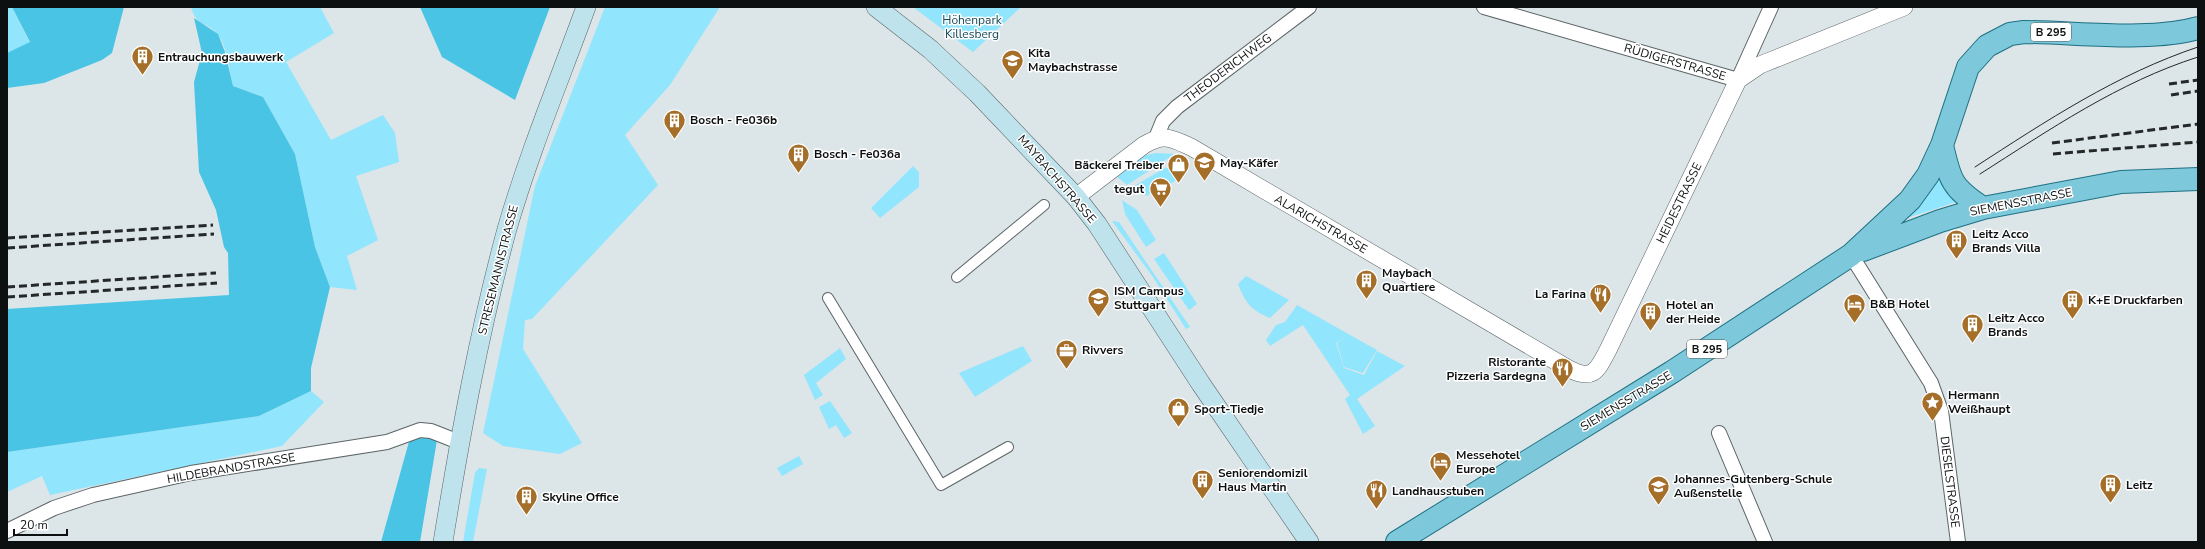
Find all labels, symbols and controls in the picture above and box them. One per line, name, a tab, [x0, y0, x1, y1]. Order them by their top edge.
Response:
park label: Höhenpark Killesberg	[942, 12, 1003, 42]
road number: B 295	[2031, 23, 2071, 41]
street label: THEODERICHWEG	[1181, 30, 1275, 106]
street label: RÜDIGERSTRASSE	[1622, 40, 1728, 84]
building icon: Entrauchungsbauwerk	[129, 44, 155, 77]
place label: Kita Maybachstrasse	[1028, 45, 1118, 75]
school or university icon: Kita Maybachstrasse	[1000, 47, 1026, 80]
place label: Entrauchungsbauwerk	[158, 49, 284, 65]
building icon: Bosch - Fe036b	[661, 107, 687, 140]
place label: Bosch - Fe036b	[690, 112, 777, 128]
street label: MAYBACHSTRASSE	[1014, 131, 1100, 227]
building icon: Bosch - Fe036a	[786, 141, 812, 174]
place label: Bosch - Fe036a	[814, 146, 901, 162]
school or university icon: May-Käfer	[1191, 150, 1217, 183]
shop icon: Bäckerei Treiber	[1166, 152, 1192, 185]
place label: May-Käfer	[1220, 155, 1278, 171]
place label: Bäckerei Treiber	[1074, 157, 1164, 173]
street label: HEIDESTRASSE	[1653, 160, 1705, 246]
supermarket icon: tegut	[1147, 176, 1173, 209]
place label: tegut	[1114, 181, 1144, 197]
street label: SIEMENSSTRASSE	[1969, 184, 2073, 220]
street label: ALARICHSTRASSE	[1272, 191, 1370, 257]
street label: STRESEMANNSTRASSE	[474, 203, 522, 337]
place label: Leitz Acco Brands Villa	[1972, 226, 2041, 256]
building icon: Leitz Acco Brands Villa	[1944, 228, 1970, 261]
place label: Maybach Quartiere	[1382, 265, 1436, 295]
building icon: Maybach Quartiere	[1353, 267, 1379, 300]
restaurant icon: La Farina	[1588, 281, 1614, 314]
place label: ISM Campus Stuttgart	[1114, 283, 1184, 313]
school or university icon: ISM Campus Stuttgart	[1085, 285, 1111, 318]
place label: La Farina	[1535, 286, 1586, 302]
building icon: K+E Druckfarben	[2060, 287, 2086, 320]
hotel icon: B&B Hotel	[1841, 291, 1867, 324]
place label: K+E Druckfarben	[2088, 292, 2183, 308]
place label: B&B Hotel	[1870, 296, 1930, 312]
place label: Hotel an der Heide	[1666, 297, 1721, 327]
building icon: Hotel an der Heide	[1637, 299, 1663, 332]
place label: Leitz Acco Brands	[1988, 310, 2045, 340]
building icon: Leitz Acco Brands	[1959, 312, 1985, 345]
office icon: Rivvers	[1053, 337, 1079, 370]
road number: B 295	[1687, 340, 1727, 358]
place label: Rivvers	[1082, 342, 1123, 358]
place label: Ristorante Pizzeria Sardegna	[1447, 354, 1546, 384]
restaurant icon: Ristorante Pizzeria Sardegna	[1549, 356, 1575, 389]
street label: SIEMENSSTRASSE	[1577, 367, 1675, 435]
place label: Hermann Weißhaupt	[1948, 387, 2011, 417]
place icon: Hermann Weißhaupt	[1920, 389, 1946, 422]
shop icon: Sport-Tiedje	[1166, 396, 1192, 429]
place label: Sport-Tiedje	[1194, 401, 1264, 417]
street label: DIESELSTRASSE	[1936, 435, 1964, 529]
place label: Messehotel Europe	[1456, 447, 1520, 477]
street label: HILDEBRANDSTRASSE	[166, 449, 296, 487]
hotel icon: Messehotel Europe	[1427, 449, 1453, 482]
place label: Seniorendomizil Haus Martin	[1218, 465, 1308, 495]
building icon: Seniorendomizil Haus Martin	[1190, 467, 1216, 500]
place label: Johannes-Gutenberg-Schule Außenstelle	[1673, 471, 1833, 501]
building icon: Leitz	[2098, 472, 2124, 505]
school or university icon: Johannes-Gutenberg-Schule Außenstelle	[1646, 473, 1672, 506]
place label: Leitz	[2126, 477, 2153, 493]
restaurant icon: Landhausstuben	[1364, 478, 1390, 511]
place label: Landhausstuben	[1392, 483, 1484, 499]
building icon: Skyline Office	[514, 484, 540, 517]
place label: Skyline Office	[542, 489, 619, 505]
scale bar	[14, 511, 67, 537]
text: 20 m	[20, 517, 48, 533]

